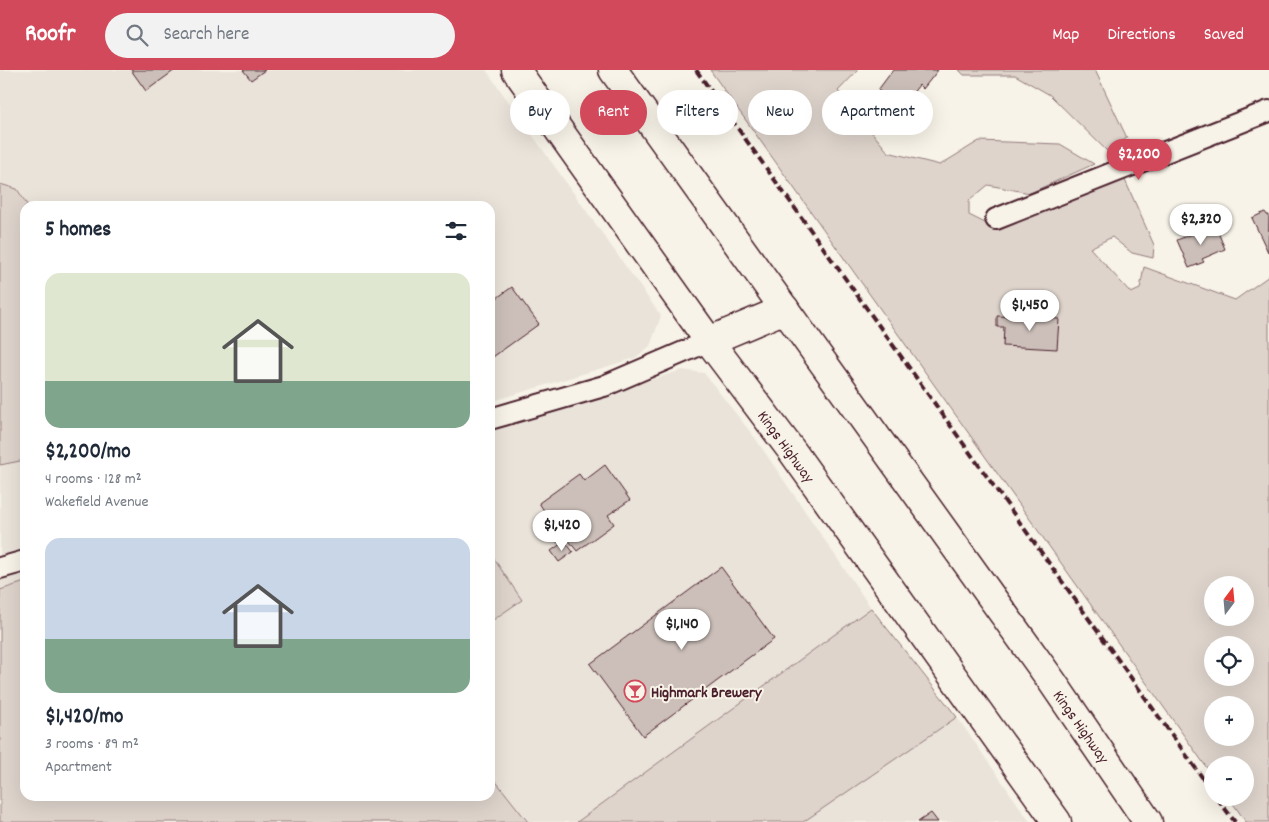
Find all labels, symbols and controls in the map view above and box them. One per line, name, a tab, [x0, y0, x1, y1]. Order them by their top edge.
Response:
search box	[105, 13, 455, 58]
text: Roofr	[25, 18, 75, 52]
icon: search	[123, 21, 151, 49]
text: Search here	[163, 22, 249, 49]
text: Map	[1052, 23, 1079, 48]
text: Directions	[1107, 23, 1176, 48]
text: Saved	[1204, 23, 1244, 48]
chip: Buy	[510, 90, 570, 135]
chip: Rent	[580, 90, 647, 135]
chip: Filters	[657, 90, 738, 135]
chip: New	[748, 90, 812, 135]
chip: Apartment	[822, 90, 933, 135]
pin: $2,200	[1098, 138, 1180, 181]
text: $2,200	[1118, 143, 1160, 166]
pin: $2,320	[1160, 204, 1242, 246]
text: $2,320	[1181, 208, 1221, 231]
text: 5 homes	[45, 216, 111, 246]
icon: filters	[442, 217, 470, 245]
pin: $1,450	[989, 290, 1071, 332]
text: $1,450	[1011, 294, 1049, 317]
icon: home	[213, 306, 303, 396]
street label: Kings Highway	[751, 406, 820, 489]
text: $2,200/mo	[45, 438, 131, 468]
text: 4 rooms · 128 m²	[45, 468, 142, 491]
text: Wakefield Avenue	[45, 491, 148, 514]
pin: $1,420	[521, 510, 603, 552]
text: $1,420	[543, 514, 581, 537]
icon: home	[213, 571, 303, 661]
north arrow	[1204, 576, 1254, 626]
map controls	[1204, 576, 1254, 806]
pin: $1,140	[641, 608, 723, 651]
text: $1,140	[665, 613, 699, 636]
button: locate	[1204, 636, 1254, 686]
bar icon: Highmark Brewery	[623, 679, 647, 703]
place label: Highmark Brewery	[651, 682, 763, 705]
street label: Kings Highway	[1046, 686, 1114, 769]
button: +	[1204, 696, 1254, 746]
text: $1,420/mo	[45, 703, 123, 733]
text: 3 rooms · 89 m²	[45, 733, 139, 756]
text: Apartment	[45, 756, 112, 779]
button: −	[1204, 756, 1254, 806]

